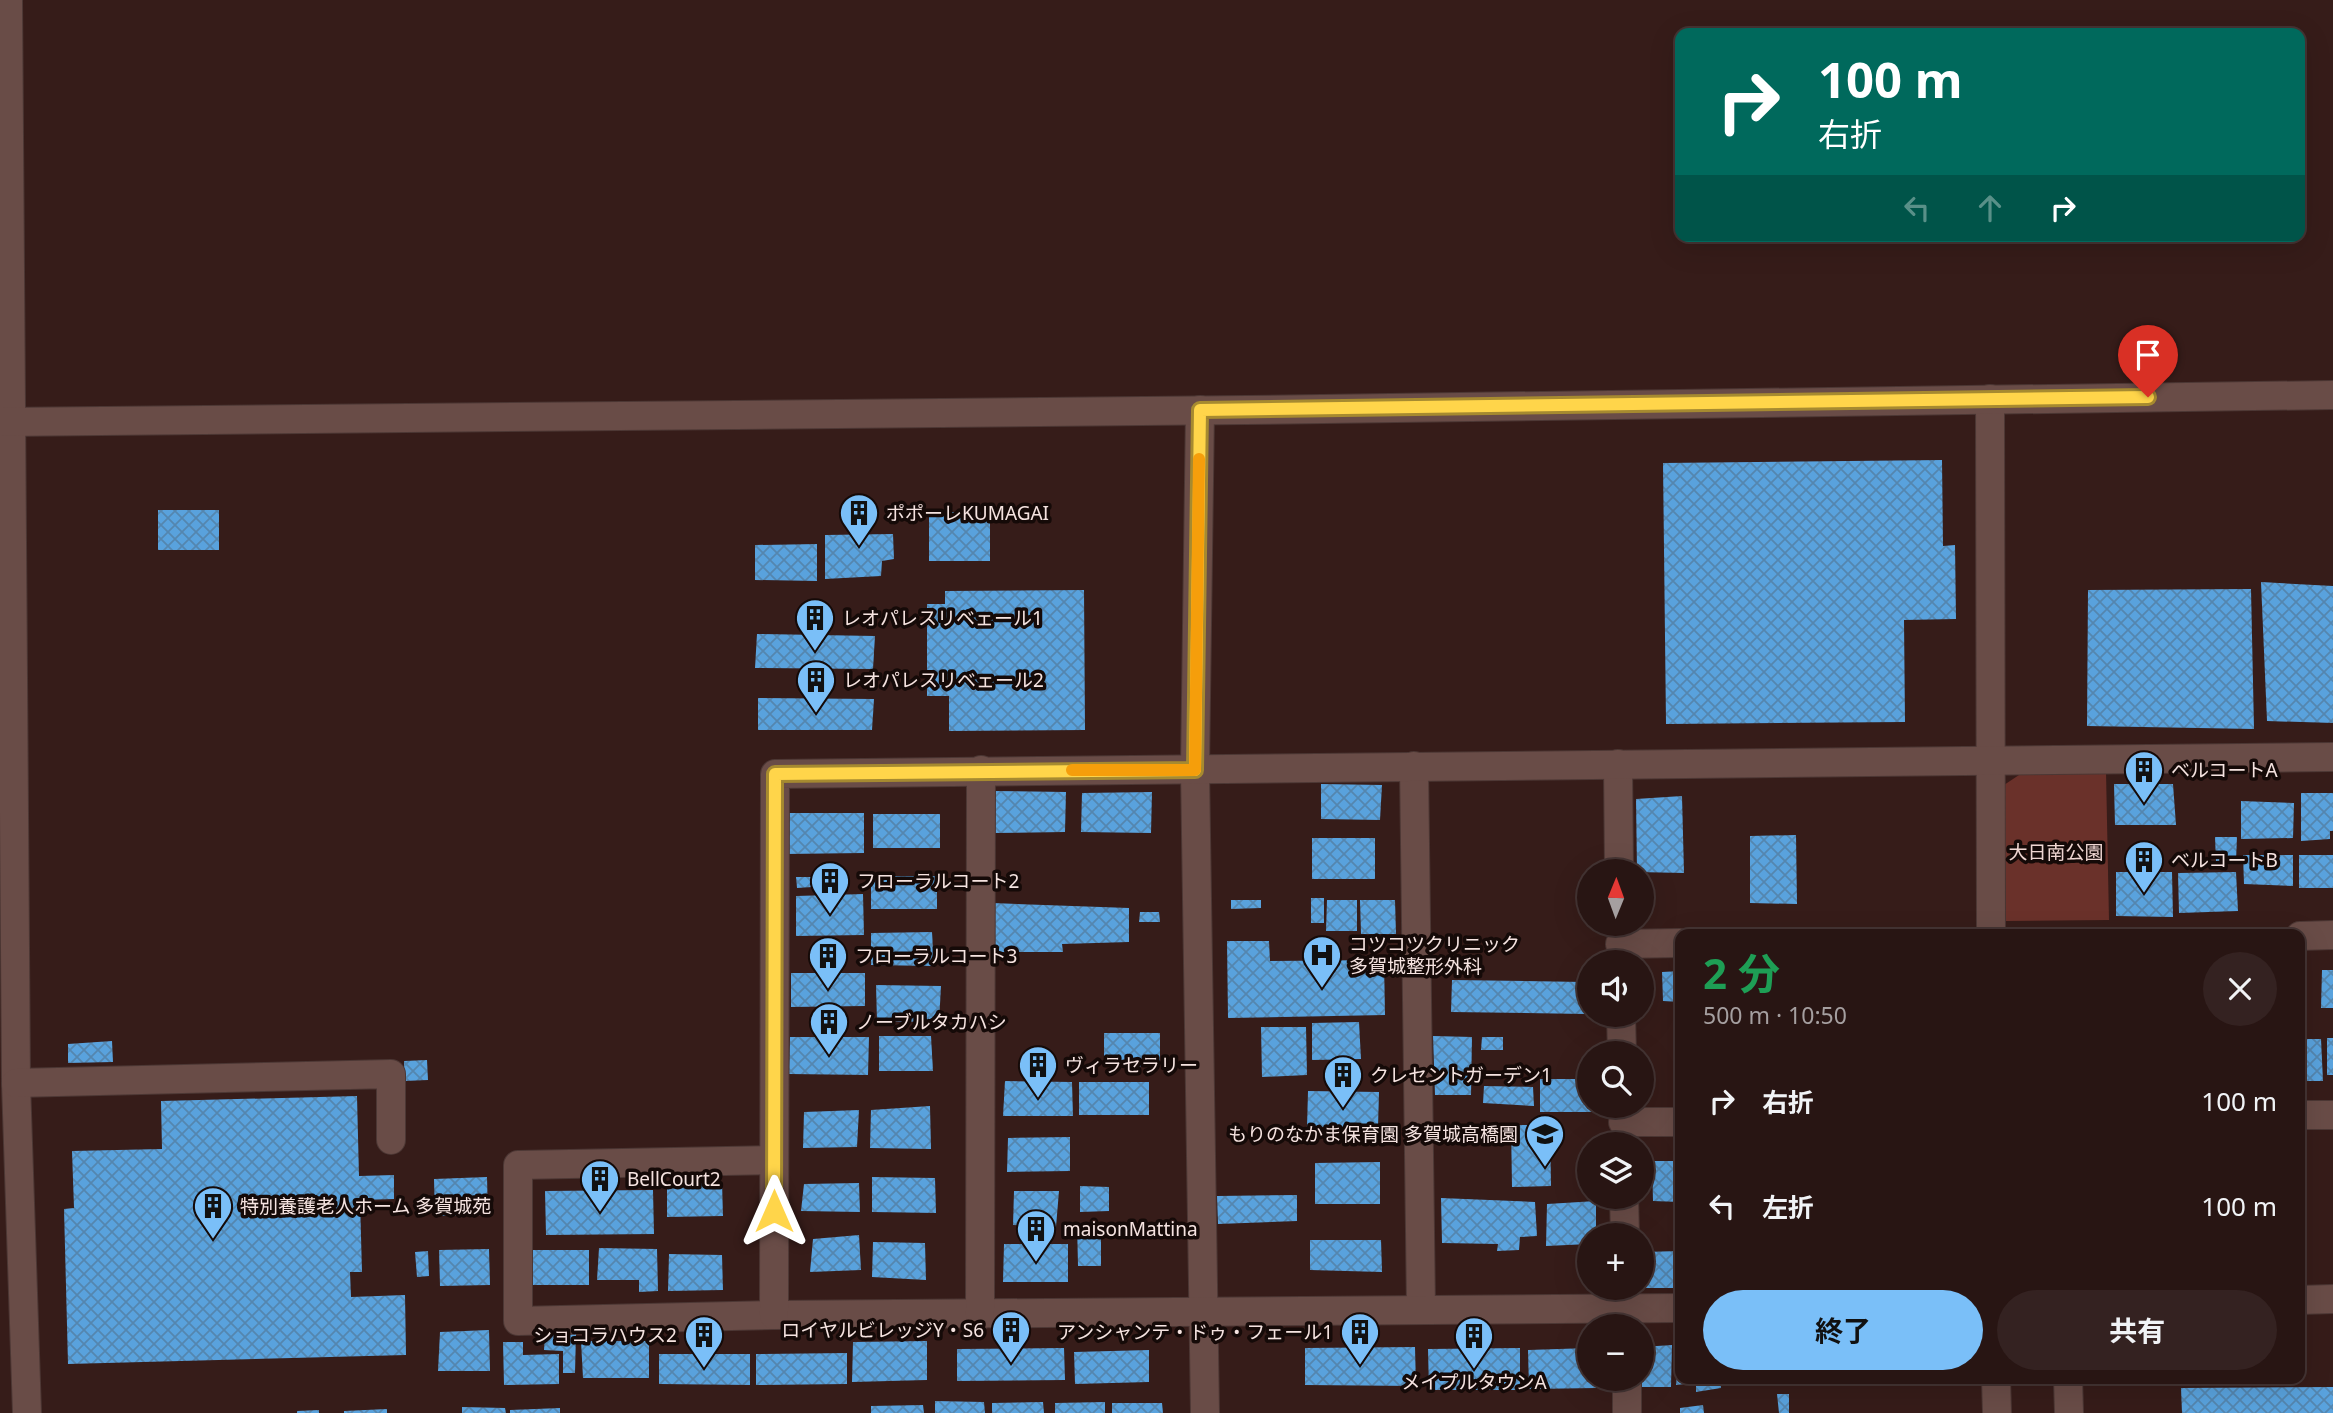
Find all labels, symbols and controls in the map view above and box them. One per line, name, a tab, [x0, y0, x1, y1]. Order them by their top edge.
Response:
text: 100 m	[1818, 46, 1963, 112]
icon: right	[1703, 56, 1794, 147]
text: 右折	[1818, 112, 1882, 155]
icon: left	[1898, 189, 1936, 227]
icon: ahead	[1971, 189, 2009, 227]
icon: right	[2044, 189, 2082, 227]
pin	[2118, 325, 2178, 397]
icon: arrive	[2129, 336, 2167, 374]
building icon: ポポーレKUMAGAI	[838, 492, 880, 547]
place label: ポポーレKUMAGAI	[886, 500, 1049, 526]
building icon: レオパレスリベェール1	[794, 597, 836, 652]
place label: レオパレスリベェール1	[842, 605, 1043, 631]
building icon: レオパレスリベェール2	[795, 659, 837, 714]
place label: レオパレスリベェール2	[843, 667, 1044, 693]
building icon: ベルコートA	[2123, 749, 2165, 804]
place label: ベルコートA	[2171, 757, 2279, 783]
park label: 大日南公園	[2008, 839, 2104, 865]
building icon: ベルコートB	[2123, 839, 2165, 894]
place label: ベルコートB	[2171, 847, 2278, 873]
north arrow	[1577, 859, 1654, 936]
map controls	[1577, 859, 1654, 1391]
building icon: フローラルコート2	[809, 860, 851, 915]
place label: フローラルコート2	[857, 868, 1020, 894]
place label: コツコツクリニック 多賀城整形外科	[1349, 931, 1520, 979]
hospital icon: コツコツクリニック 多賀城整形外科	[1301, 934, 1343, 989]
building icon: フローラルコート3	[807, 935, 849, 990]
place label: フローラルコート3	[855, 943, 1018, 969]
text: 2 分	[1703, 944, 1780, 1001]
button: sound	[1577, 950, 1654, 1027]
button: close	[2203, 952, 2277, 1026]
text: 500 m · 10:50	[1703, 999, 1847, 1031]
building icon: ノーブルタカハシ	[808, 1001, 850, 1056]
place label: ノーブルタカハシ	[856, 1009, 1007, 1035]
button: search	[1577, 1041, 1654, 1118]
building icon: ヴィラセラリー	[1017, 1044, 1059, 1099]
place label: ヴィラセラリー	[1065, 1052, 1198, 1078]
building icon: クレセントガーデン1	[1322, 1054, 1364, 1109]
place label: クレセントガーデン1	[1370, 1062, 1552, 1088]
icon: right	[1703, 1082, 1741, 1120]
text: 100 m	[2201, 1083, 2277, 1119]
text: 右折	[1762, 1084, 1814, 1120]
school or university icon: もりのなかま保育園 多賀城高橋園	[1524, 1113, 1566, 1168]
place label: もりのなかま保育園 多賀城高橋園	[1228, 1121, 1518, 1147]
button: layers	[1577, 1132, 1654, 1209]
building icon: BellCourt2	[579, 1158, 621, 1213]
place label: BellCourt2	[627, 1166, 721, 1192]
position arrow	[737, 1174, 811, 1248]
building icon: 特別養護老人ホーム 多賀城苑	[192, 1185, 234, 1240]
icon: left	[1703, 1187, 1741, 1225]
text: 100 m	[2201, 1188, 2277, 1224]
text: 左折	[1762, 1189, 1814, 1225]
place label: 特別養護老人ホーム 多賀城苑	[240, 1193, 491, 1219]
building icon: maisonMattina	[1015, 1208, 1057, 1263]
place label: maisonMattina	[1063, 1216, 1198, 1242]
button: +	[1577, 1223, 1654, 1300]
button: 終了	[1703, 1290, 1983, 1370]
button: 共有	[1997, 1290, 2277, 1370]
building icon: ロイヤルビレッジY・S6	[990, 1309, 1032, 1364]
building icon: アンシャンテ・ドゥ・フェール1	[1339, 1311, 1381, 1366]
building icon: ショコラハウス2	[683, 1314, 725, 1369]
button: −	[1577, 1314, 1654, 1391]
building icon: メイプルタウンA	[1453, 1315, 1495, 1370]
place label: ロイヤルビレッジY・S6	[782, 1317, 984, 1343]
place label: アンシャンテ・ドゥ・フェール1	[1057, 1319, 1333, 1345]
place label: ショコラハウス2	[533, 1322, 677, 1348]
place label: メイプルタウンA	[1401, 1369, 1547, 1395]

